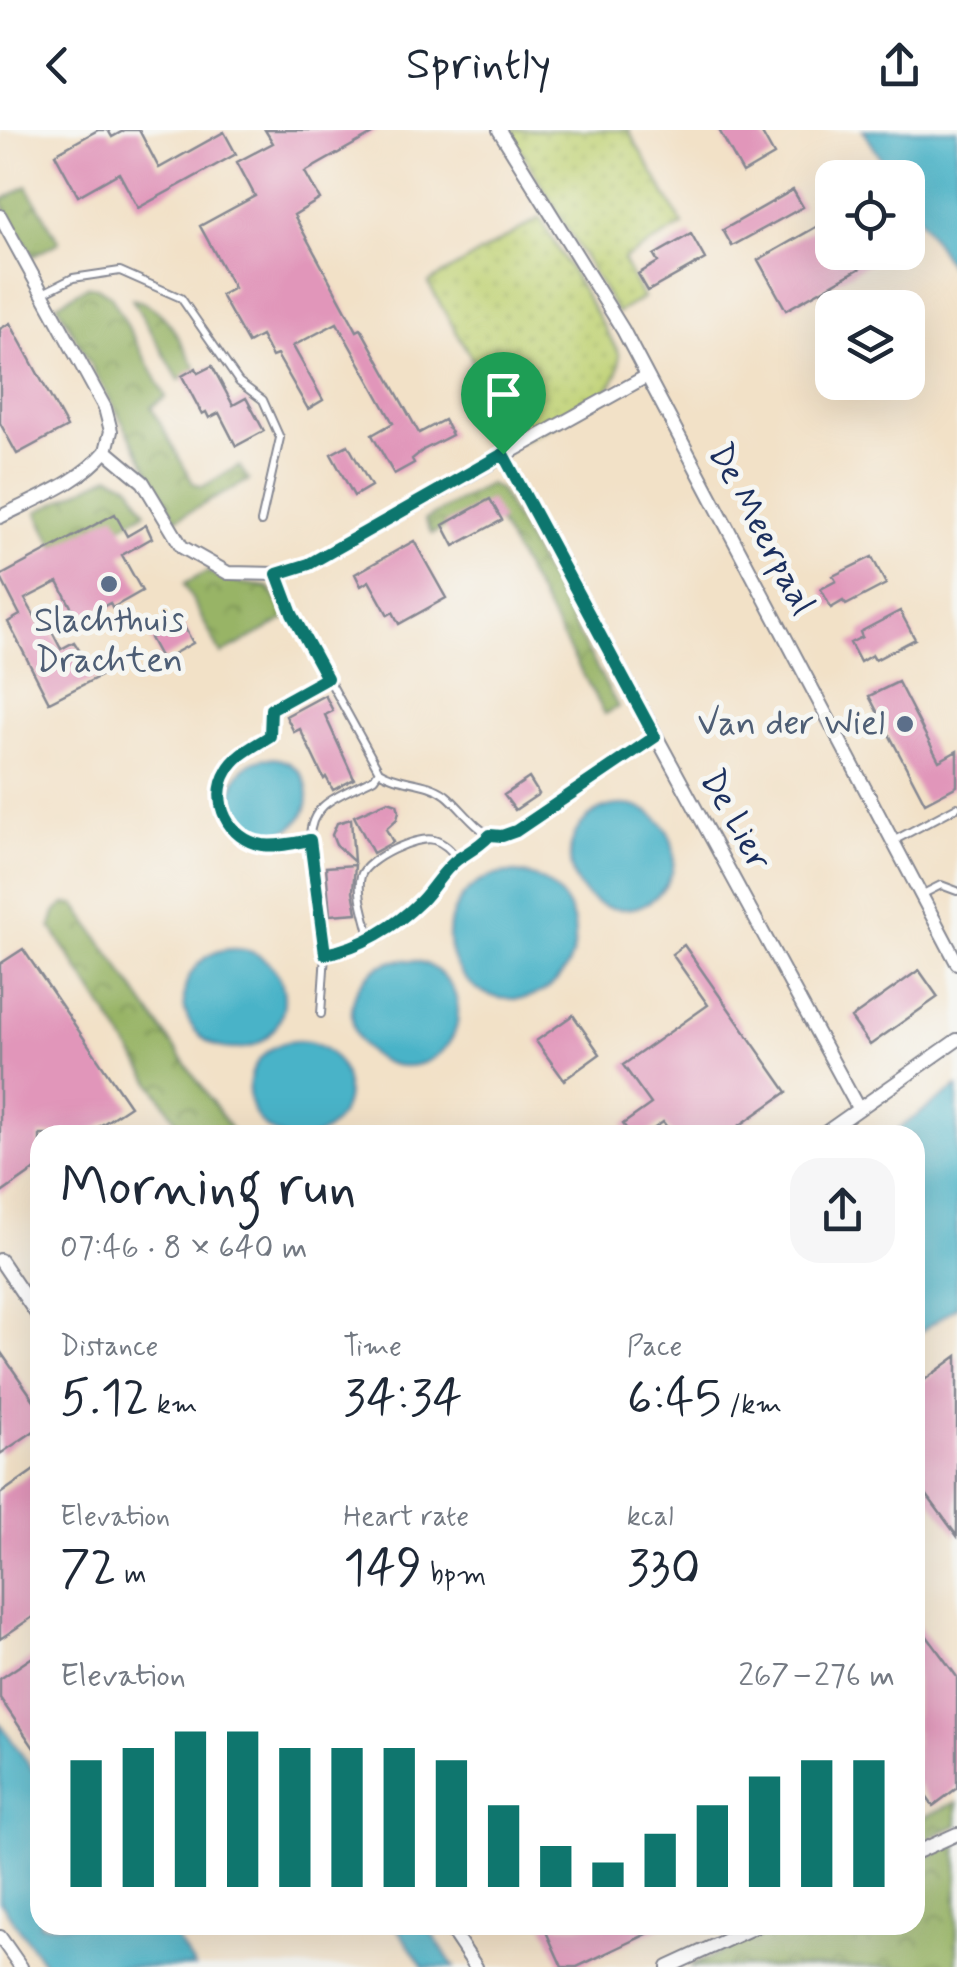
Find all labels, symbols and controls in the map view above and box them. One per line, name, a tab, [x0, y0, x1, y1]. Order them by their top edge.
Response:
text: Sprintly	[406, 36, 551, 95]
icon: back	[30, 38, 85, 93]
icon: share	[872, 38, 927, 93]
map controls	[815, 160, 925, 400]
button: locate	[815, 160, 925, 270]
button: layers	[815, 290, 925, 400]
pin	[461, 352, 546, 455]
icon: arrive	[476, 367, 531, 422]
street label: De Meerpaal	[697, 435, 825, 623]
marker: Slachthuis Drachten	[98, 573, 120, 595]
place label: Slachthuis Drachten	[34, 598, 184, 684]
place label: Van der Wiel	[697, 701, 885, 747]
marker: Van der Wiel	[894, 713, 916, 735]
street label: De Lier	[689, 762, 782, 879]
text: Morning run	[60, 1153, 357, 1225]
button: share	[790, 1158, 895, 1263]
text: 07:46 · 8 × 640 m	[60, 1227, 308, 1269]
text: Distance	[60, 1329, 158, 1366]
text: Time	[343, 1329, 402, 1366]
text: Pace	[627, 1329, 682, 1366]
text: 5.12	[60, 1366, 149, 1432]
text: 34:34	[343, 1366, 463, 1432]
text: 6:45	[627, 1366, 721, 1432]
text: km	[149, 1387, 198, 1424]
text: /km	[721, 1387, 782, 1424]
text: Elevation	[60, 1499, 170, 1536]
text: Heart rate	[343, 1499, 469, 1536]
text: kcal	[627, 1499, 674, 1536]
text: 72	[60, 1536, 117, 1602]
text: 149	[343, 1536, 422, 1602]
text: 330	[627, 1536, 700, 1602]
text: m	[117, 1557, 147, 1594]
text: bpm	[422, 1557, 486, 1594]
text: Elevation	[60, 1655, 186, 1697]
text: 267–276 m	[738, 1655, 895, 1697]

